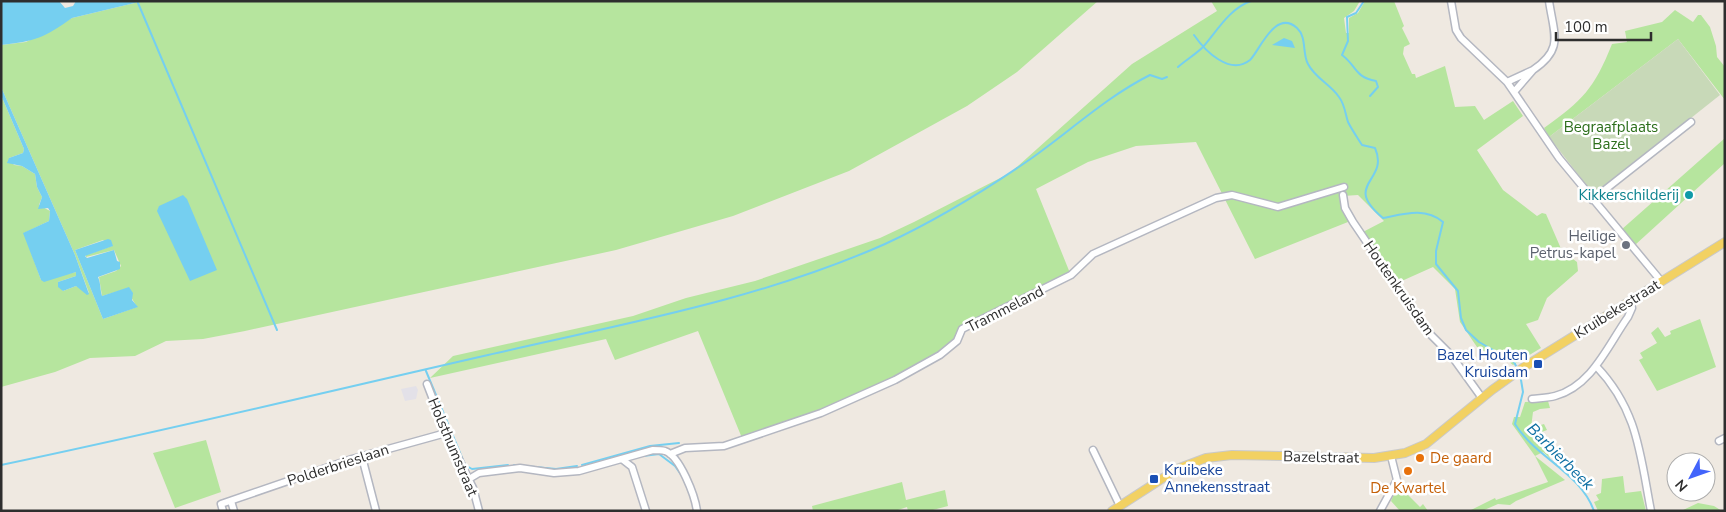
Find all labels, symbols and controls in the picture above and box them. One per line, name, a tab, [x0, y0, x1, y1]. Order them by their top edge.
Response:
scale bar	[1556, 10, 1651, 42]
text: 100 m	[1564, 17, 1608, 37]
park label: Begraafplaats Bazel	[1564, 117, 1658, 154]
place label: Kikkerschilderij	[1578, 185, 1679, 205]
marker: Kikkerschilderij	[1683, 189, 1695, 201]
place label: Heilige Petrus-kapel	[1530, 226, 1617, 263]
street label: Houtenkruisdam	[1359, 237, 1439, 339]
marker: Heilige Petrus-kapel	[1620, 239, 1632, 251]
street label: Kruibekestraat	[1570, 274, 1664, 343]
street label: Trammeland	[963, 281, 1047, 337]
place label: Bazel Houten Kruisdam	[1437, 345, 1528, 382]
marker: Bazel Houten Kruisdam	[1532, 358, 1544, 370]
street label: Holsthumstraat	[423, 395, 483, 500]
water label: Barbierbeek	[1522, 418, 1599, 496]
street label: Polderbrieslaan	[285, 439, 391, 491]
street label: Bazelstraat	[1283, 446, 1360, 468]
place label: De gaard	[1430, 448, 1492, 468]
marker: De gaard	[1414, 452, 1426, 464]
north arrow	[1666, 452, 1716, 502]
place label: Kruibeke Annekensstraat	[1164, 460, 1271, 497]
marker: De Kwartel	[1402, 465, 1414, 477]
marker: Kruibeke Annekensstraat	[1148, 473, 1160, 485]
text: N	[1671, 475, 1692, 495]
place label: De Kwartel	[1370, 478, 1446, 498]

